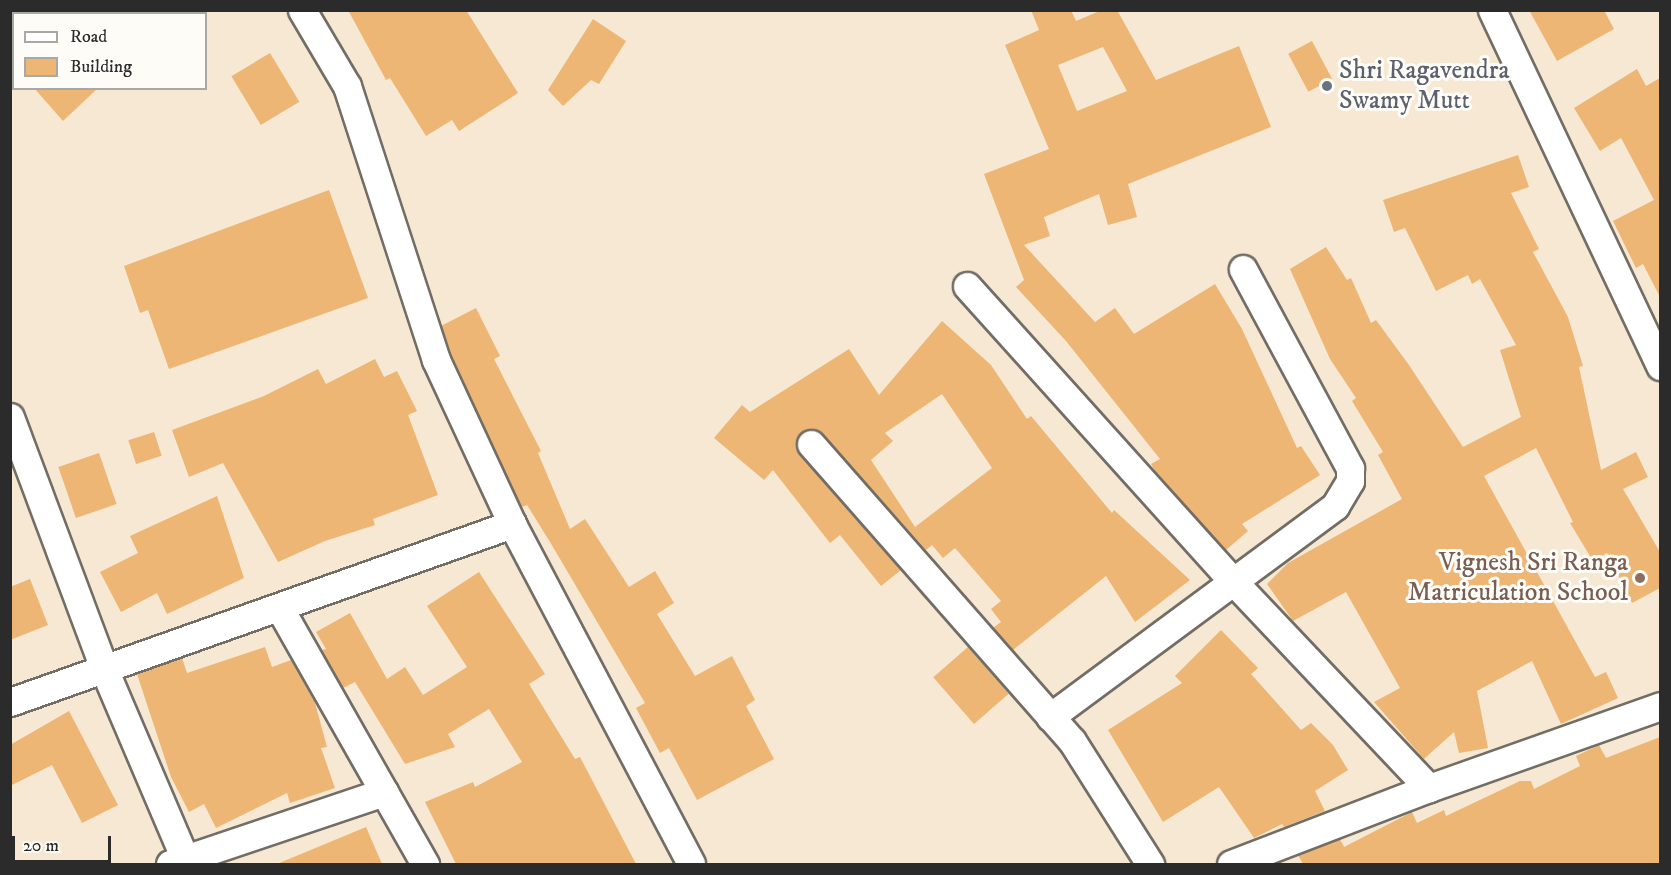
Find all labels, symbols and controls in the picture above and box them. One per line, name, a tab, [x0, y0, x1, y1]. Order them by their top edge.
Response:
legend	[12, 12, 207, 90]
text: Road	[70, 26, 107, 48]
place label: Shri Ragavendra Swamy Mutt	[1339, 55, 1510, 116]
text: Building	[70, 56, 132, 78]
marker: Shri Ragavendra Swamy Mutt	[1320, 79, 1334, 93]
place label: Vignesh Sri Ranga Matriculation School	[1408, 547, 1628, 608]
marker: Vignesh Sri Ranga Matriculation School	[1633, 571, 1647, 585]
scale bar	[15, 824, 114, 862]
text: 20 m	[23, 835, 59, 857]

